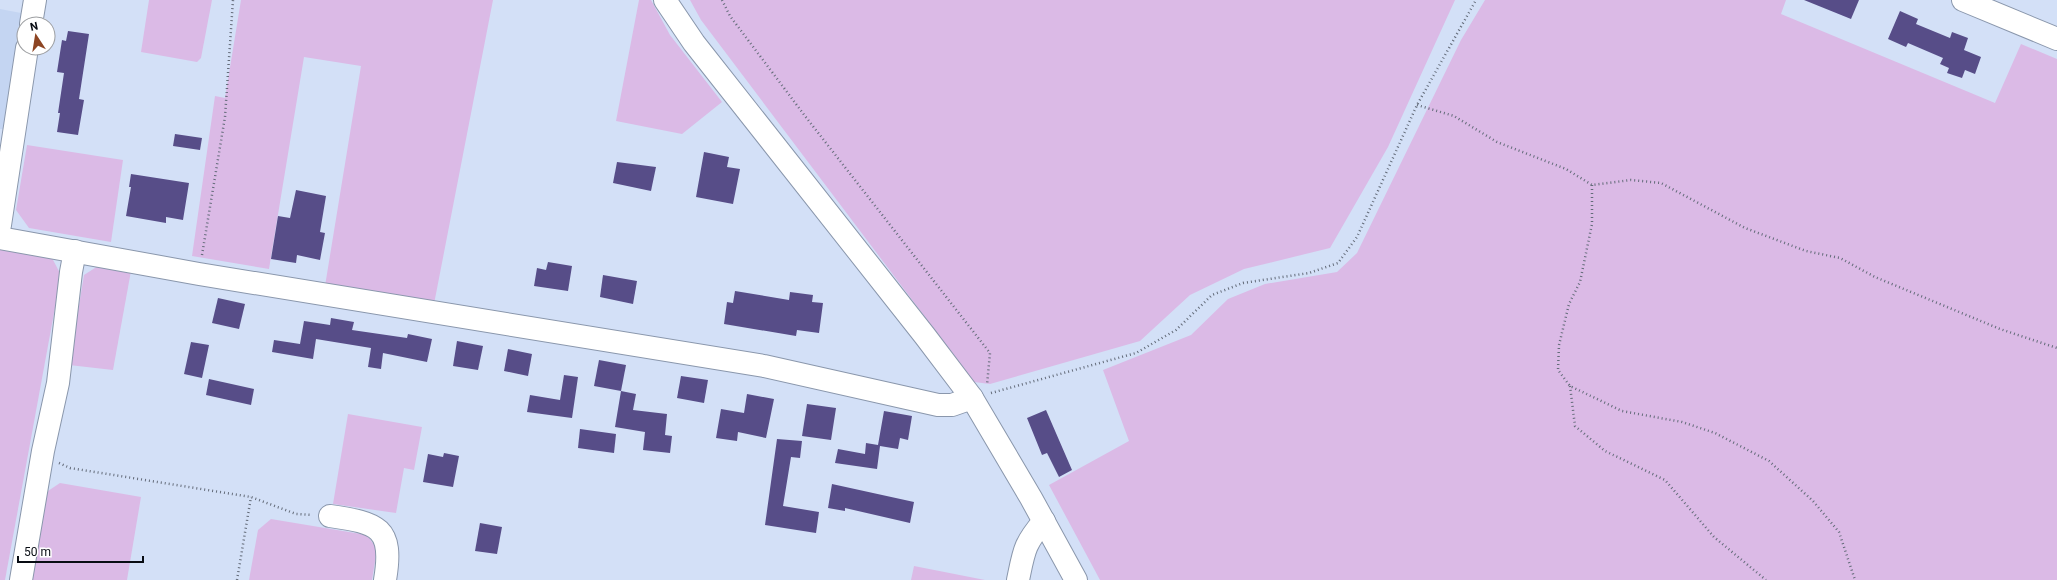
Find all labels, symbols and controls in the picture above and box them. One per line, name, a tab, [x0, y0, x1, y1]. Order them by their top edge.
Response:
north arrow	[16, 16, 56, 56]
text: N	[29, 19, 39, 34]
scale bar	[18, 538, 143, 564]
text: 50 m	[24, 545, 51, 559]

